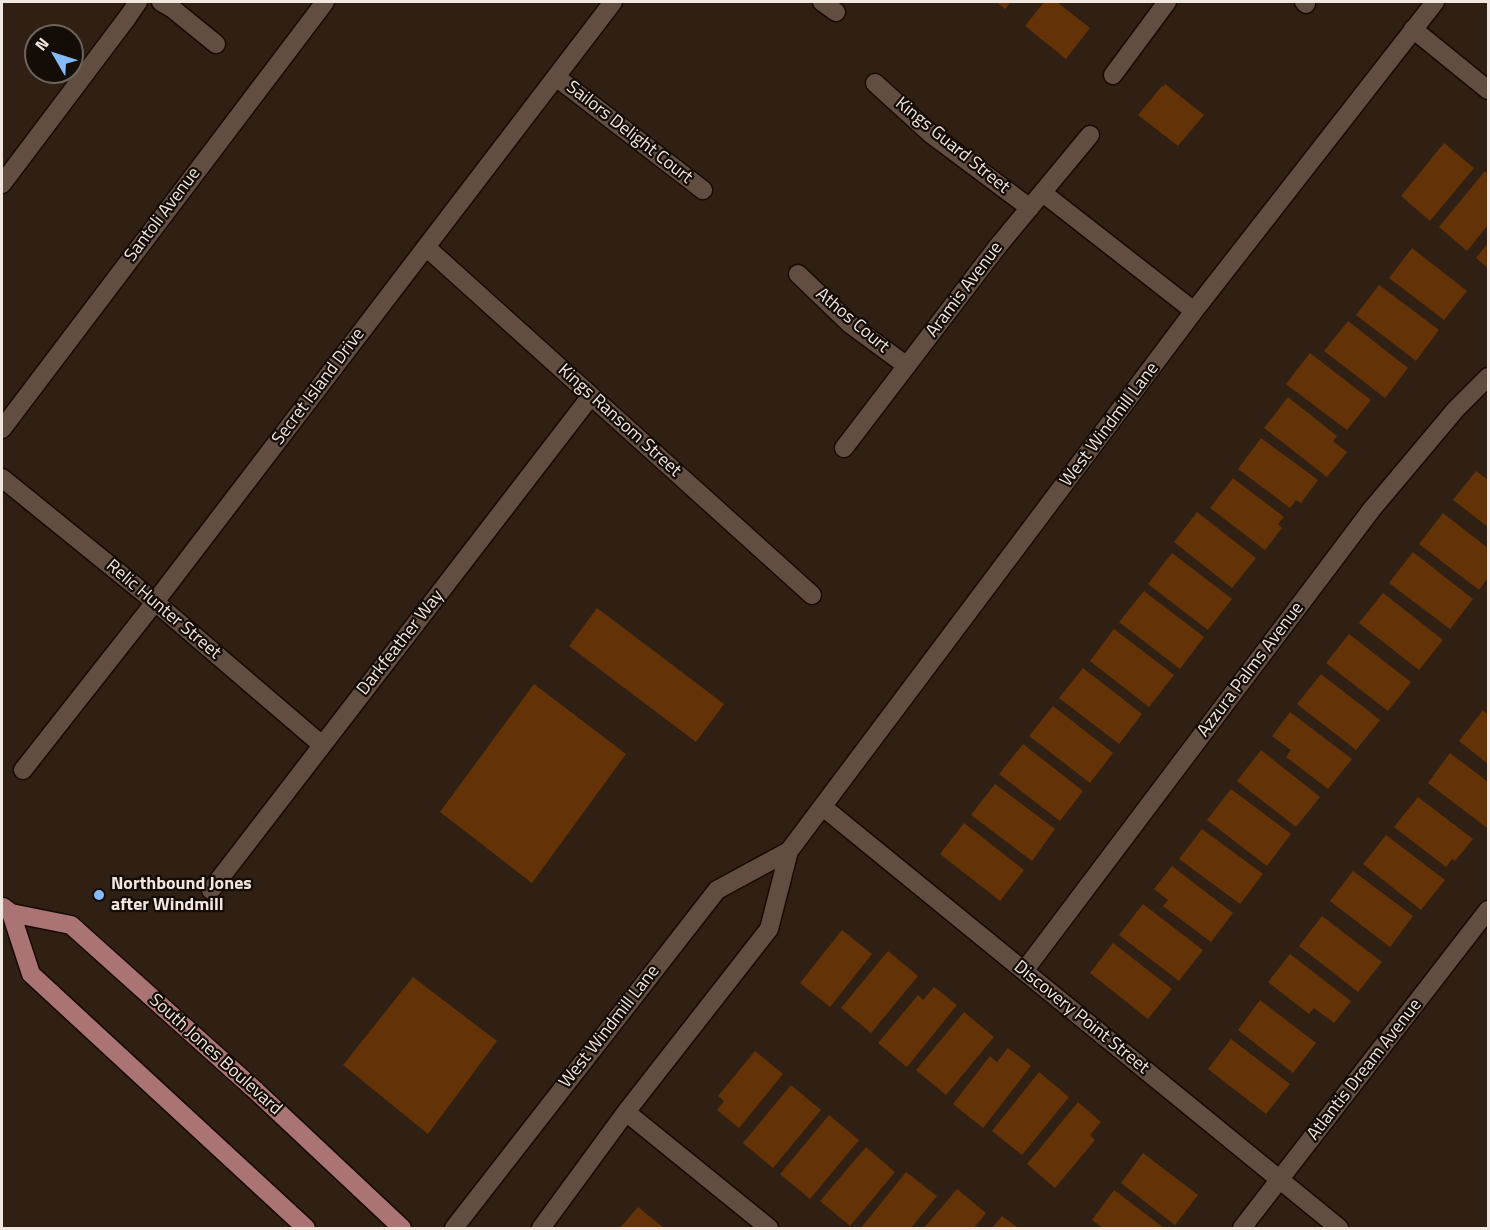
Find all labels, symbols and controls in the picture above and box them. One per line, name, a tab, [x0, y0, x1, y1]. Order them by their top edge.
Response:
north arrow	[24, 24, 84, 84]
text: N	[29, 32, 54, 56]
street label: Sailors Delight Court	[562, 77, 696, 189]
street label: Kings Guard Street	[890, 93, 1014, 199]
street label: Santoli Avenue	[121, 164, 205, 266]
street label: Aramis Avenue	[922, 238, 1008, 342]
street label: Athos Court	[811, 284, 893, 358]
street label: Secret Island Drive	[268, 324, 370, 450]
street label: West Windmill Lane	[1056, 359, 1164, 491]
street label: Kings Ransom Street	[553, 360, 685, 482]
street label: Relic Hunter Street	[101, 556, 225, 664]
street label: Darkfeather Way	[353, 586, 449, 700]
street label: Azzura Palms Avenue	[1193, 598, 1309, 742]
place label: Northbound Jones after Windmill	[111, 874, 252, 916]
marker: Northbound Jones after Windmill	[92, 888, 106, 902]
street label: Discovery Point Street	[1009, 957, 1153, 1079]
street label: West Windmill Lane	[555, 961, 665, 1093]
street label: South Jones Boulevard	[144, 990, 286, 1120]
street label: Atlantis Dream Avenue	[1303, 995, 1427, 1145]

